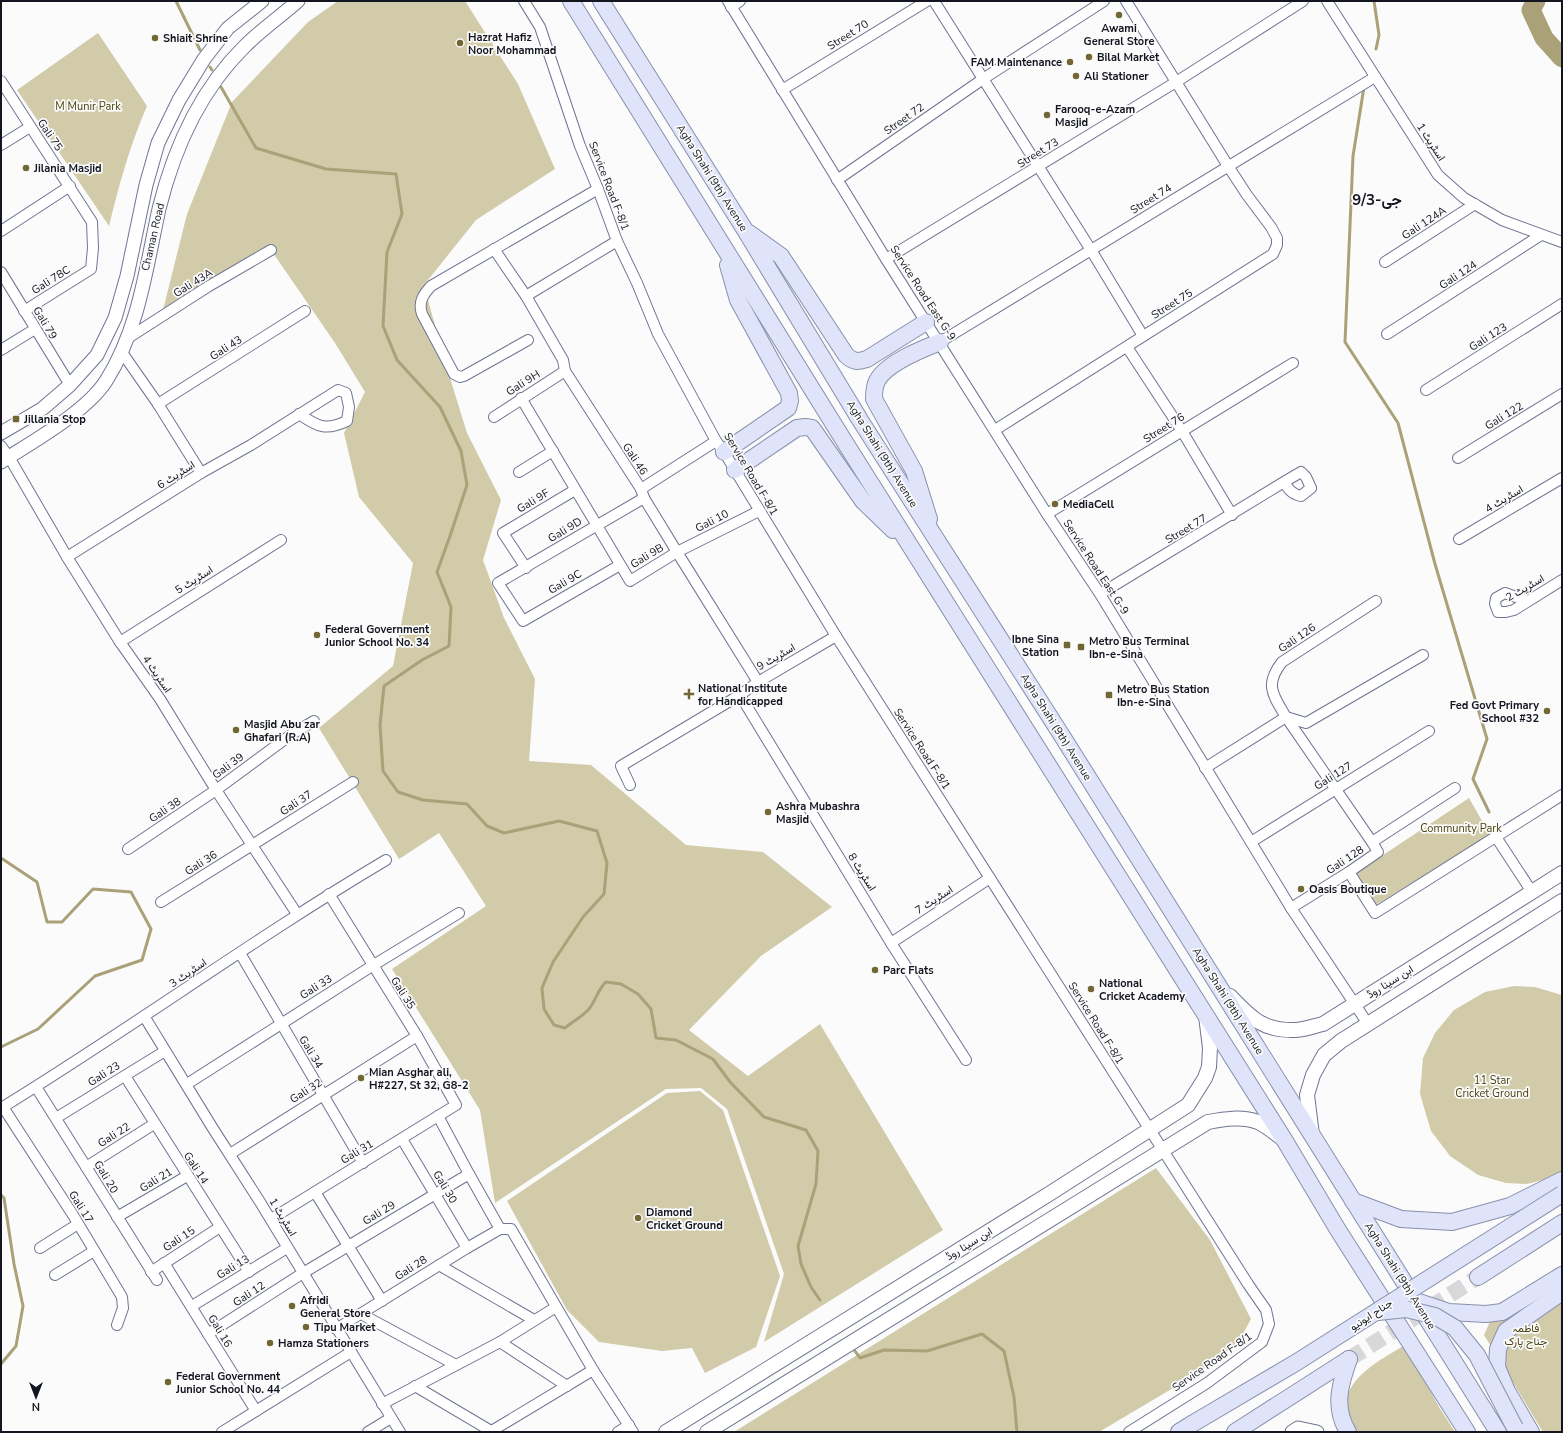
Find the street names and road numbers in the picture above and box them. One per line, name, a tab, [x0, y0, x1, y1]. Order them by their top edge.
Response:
street label: Street 70	[825, 16, 872, 54]
street label: Street 72	[881, 100, 927, 138]
street label: Gali 75	[34, 116, 66, 154]
street label: اسٹریٹ 1	[1413, 120, 1449, 164]
street label: Agha Shahi (9th) Avenue	[673, 122, 751, 235]
street label: Street 73	[1015, 134, 1061, 172]
street label: Service Road F-8/1	[585, 139, 633, 233]
street label: Street 74	[1128, 180, 1175, 218]
street label: Chaman Road	[138, 201, 168, 273]
street label: Gali 124A	[1399, 203, 1449, 243]
street label: Service Road East G-9	[887, 243, 959, 343]
street label: Gali 124	[1436, 257, 1480, 293]
street label: Gali 78C	[29, 262, 73, 298]
street label: Gali 43A	[171, 265, 215, 301]
street label: Street 75	[1149, 285, 1196, 323]
street label: Gali 79	[29, 304, 61, 342]
street label: Gali 123	[1466, 319, 1510, 355]
street label: Gali 43	[207, 332, 245, 364]
street label: Gali 9H	[503, 367, 543, 399]
street label: Agha Shahi (9th) Avenue	[843, 398, 921, 511]
street label: Gali 122	[1482, 399, 1526, 433]
street label: Street 76	[1141, 409, 1188, 447]
street label: Service Road F-8/1	[720, 430, 782, 518]
street label: Gali 46	[619, 440, 651, 478]
street label: اسٹریٹ 6	[154, 457, 198, 493]
street label: اسٹریٹ 4	[1482, 482, 1526, 516]
street label: Gali 9F	[514, 486, 552, 516]
street label: Gali 10	[693, 506, 732, 536]
street label: Street 77	[1162, 511, 1210, 547]
street label: Gali 9D	[545, 514, 585, 546]
street label: Service Road East G-9	[1060, 517, 1132, 617]
street label: Gali 9B	[627, 540, 667, 572]
street label: اسٹریٹ 5	[172, 562, 216, 598]
street label: Gali 9C	[545, 566, 585, 598]
street label: اسٹریٹ 2	[1503, 571, 1547, 605]
street label: Gali 126	[1275, 620, 1319, 656]
street label: اسٹریٹ 9	[754, 640, 798, 674]
street label: اسٹریٹ 4	[139, 652, 175, 696]
street label: Agha Shahi (9th) Avenue	[1017, 671, 1095, 784]
street label: Service Road F-8/1	[890, 705, 954, 793]
street label: Gali 39	[209, 749, 247, 783]
street label: Gali 127	[1311, 758, 1355, 794]
street label: Gali 37	[277, 787, 315, 819]
street label: Gali 38	[146, 794, 184, 826]
street label: Gali 128	[1323, 842, 1367, 878]
street label: Gali 36	[182, 847, 220, 879]
street label: اسٹریٹ 8	[844, 850, 880, 894]
street label: اسٹریٹ 7	[912, 882, 956, 918]
street label: Agha Shahi (9th) Avenue	[1189, 945, 1267, 1058]
street label: اسٹریٹ 3	[166, 955, 210, 991]
street label: ابن سینا روڈ	[1364, 962, 1416, 1002]
street label: Gali 33	[297, 971, 335, 1003]
street label: Gali 35	[387, 974, 419, 1012]
street label: Service Road F-8/1	[1065, 979, 1127, 1067]
street label: Gali 34	[295, 1033, 327, 1071]
street label: Gali 23	[85, 1058, 123, 1090]
street label: Gali 32	[287, 1075, 325, 1107]
street label: Gali 22	[95, 1119, 133, 1151]
street label: Gali 31	[338, 1136, 376, 1168]
street label: Gali 14	[180, 1149, 212, 1187]
street label: Gali 20	[90, 1158, 122, 1196]
street label: Gali 21	[137, 1164, 175, 1196]
street label: Gali 30	[429, 1168, 461, 1206]
street label: Gali 17	[65, 1188, 97, 1226]
street label: اسٹریٹ 1	[266, 1195, 300, 1239]
street label: Gali 29	[360, 1197, 398, 1229]
street label: Agha Shahi (9th) Avenue	[1361, 1220, 1439, 1333]
street label: Gali 15	[160, 1223, 198, 1255]
street label: ابن سینا روڈ	[943, 1224, 995, 1264]
street label: Gali 13	[214, 1251, 252, 1283]
street label: Gali 28	[392, 1252, 430, 1284]
street label: Gali 12	[230, 1278, 268, 1310]
street label: جناح ایونیو	[1347, 1296, 1395, 1334]
street label: Gali 16	[204, 1312, 236, 1350]
street label: Service Road F-8/1	[1169, 1329, 1255, 1395]

